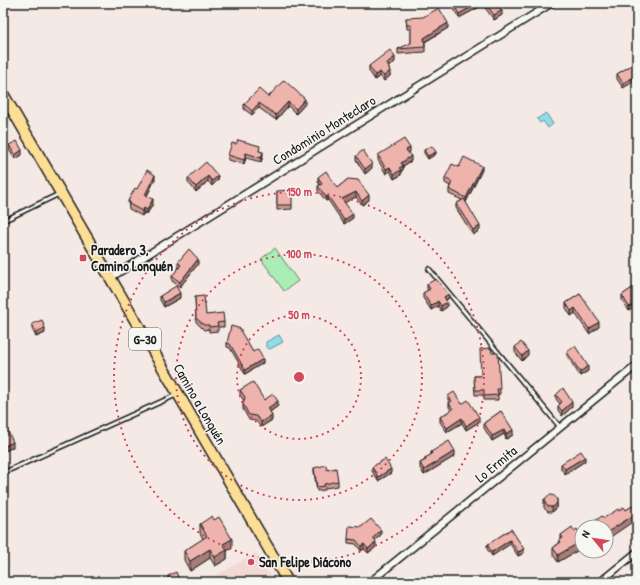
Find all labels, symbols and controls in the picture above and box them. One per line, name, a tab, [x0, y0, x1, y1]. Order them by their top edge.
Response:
street label: Condominio Monteclaro	[269, 90, 379, 169]
text: 150 m	[286, 183, 312, 200]
place label: Paradero 3, Camino Lonquén	[91, 240, 173, 277]
text: 100 m	[286, 245, 312, 262]
marker: Paradero 3, Camino Lonquén	[78, 253, 88, 263]
text: 50 m	[288, 306, 310, 323]
road number: G-30	[129, 328, 161, 350]
street label: Camino a Lonquén	[169, 360, 231, 448]
centre of rings	[292, 370, 306, 384]
street label: Lo Ermita	[471, 441, 521, 486]
north arrow	[574, 519, 614, 559]
text: N	[578, 528, 593, 540]
place label: San Felipe Diácono	[259, 552, 352, 573]
marker: San Felipe Diácono	[246, 557, 256, 567]

